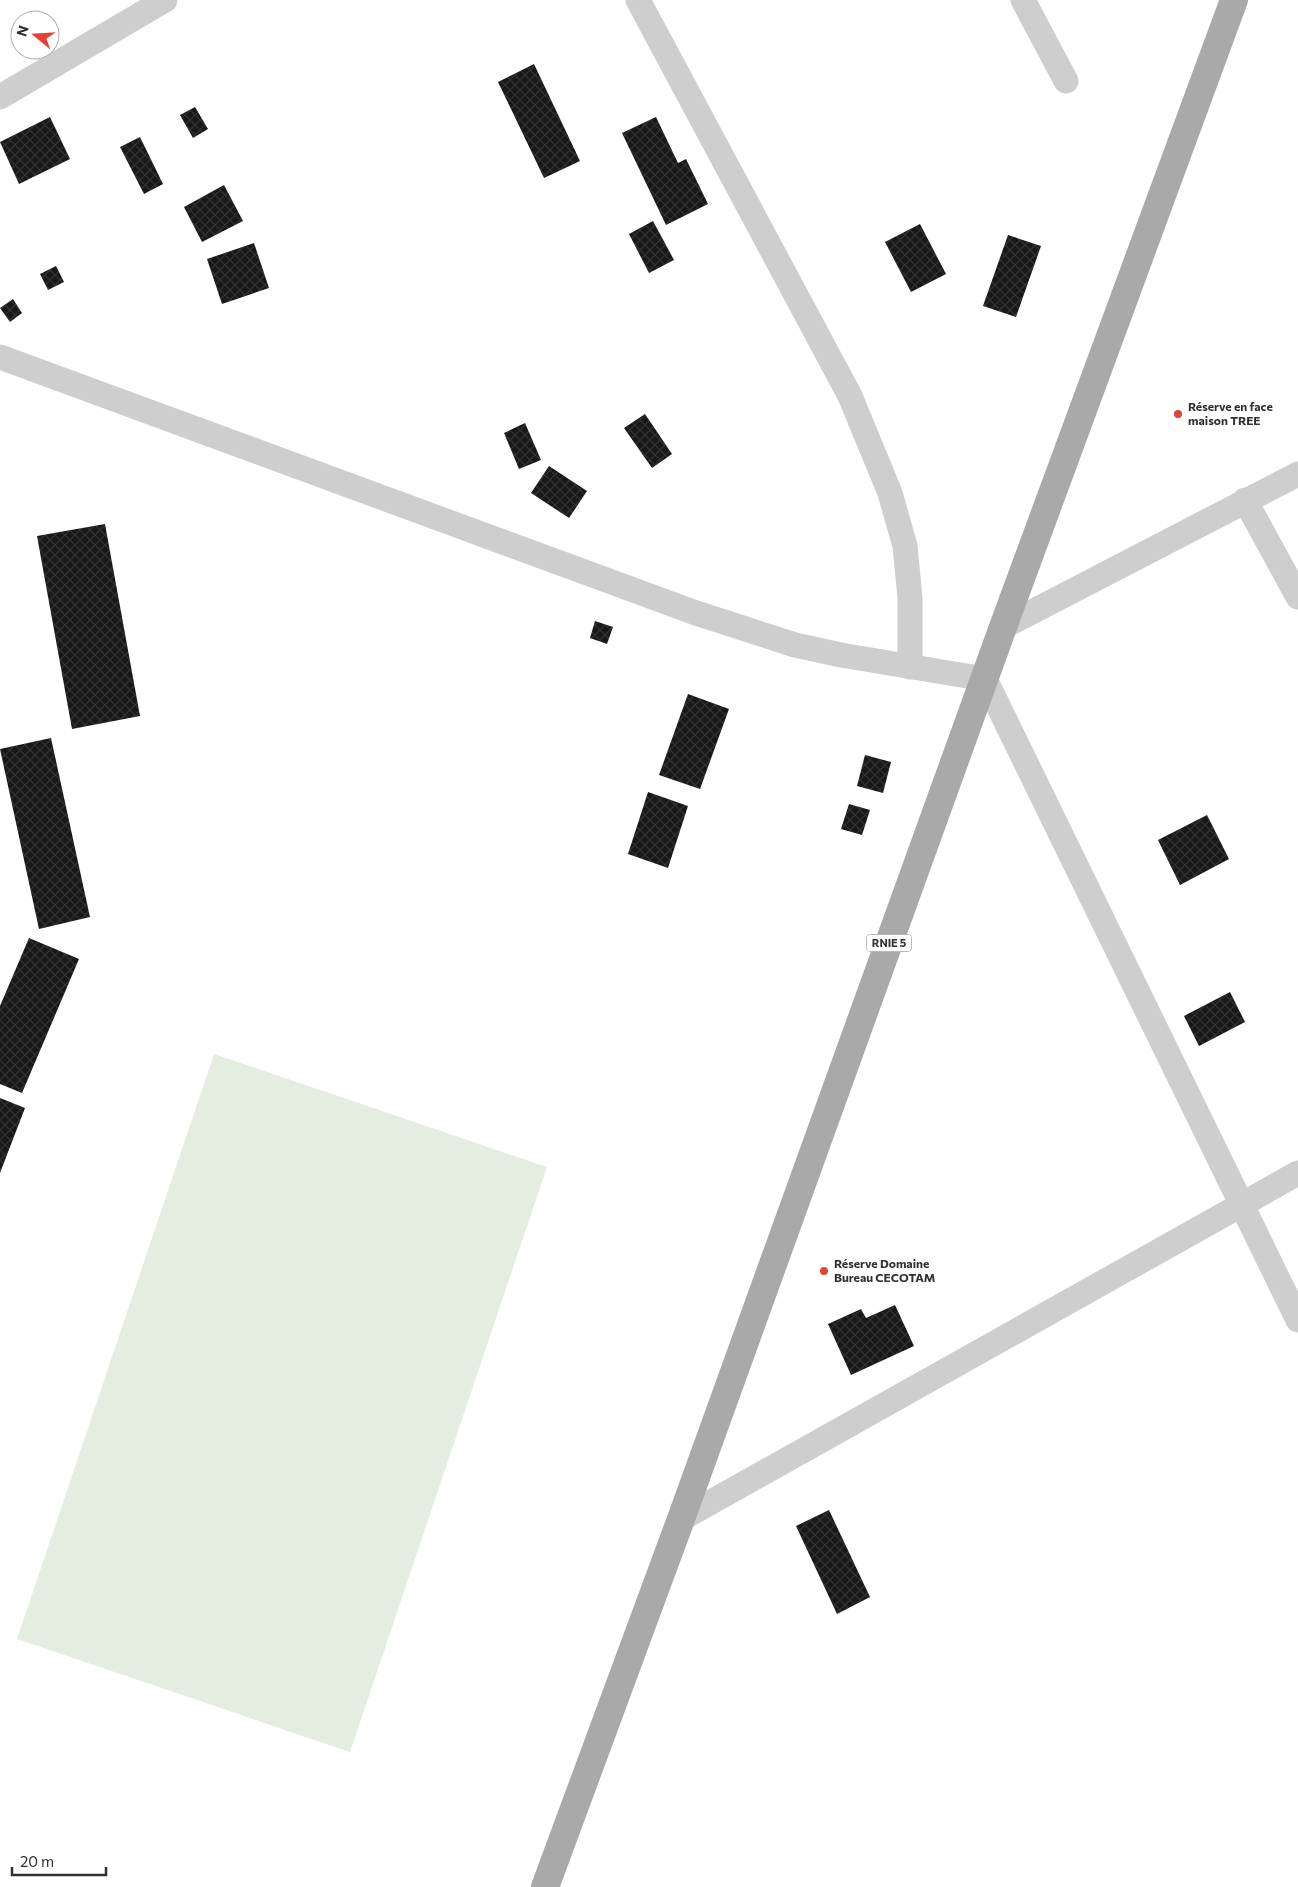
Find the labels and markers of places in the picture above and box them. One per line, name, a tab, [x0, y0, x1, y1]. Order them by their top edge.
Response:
place label: Réserve en face maison TREE	[1188, 399, 1273, 427]
marker: Réserve en face maison TREE	[1172, 408, 1184, 420]
place label: Réserve Domaine Bureau CECOTAM	[834, 1256, 935, 1284]
marker: Réserve Domaine Bureau CECOTAM	[818, 1265, 830, 1277]

